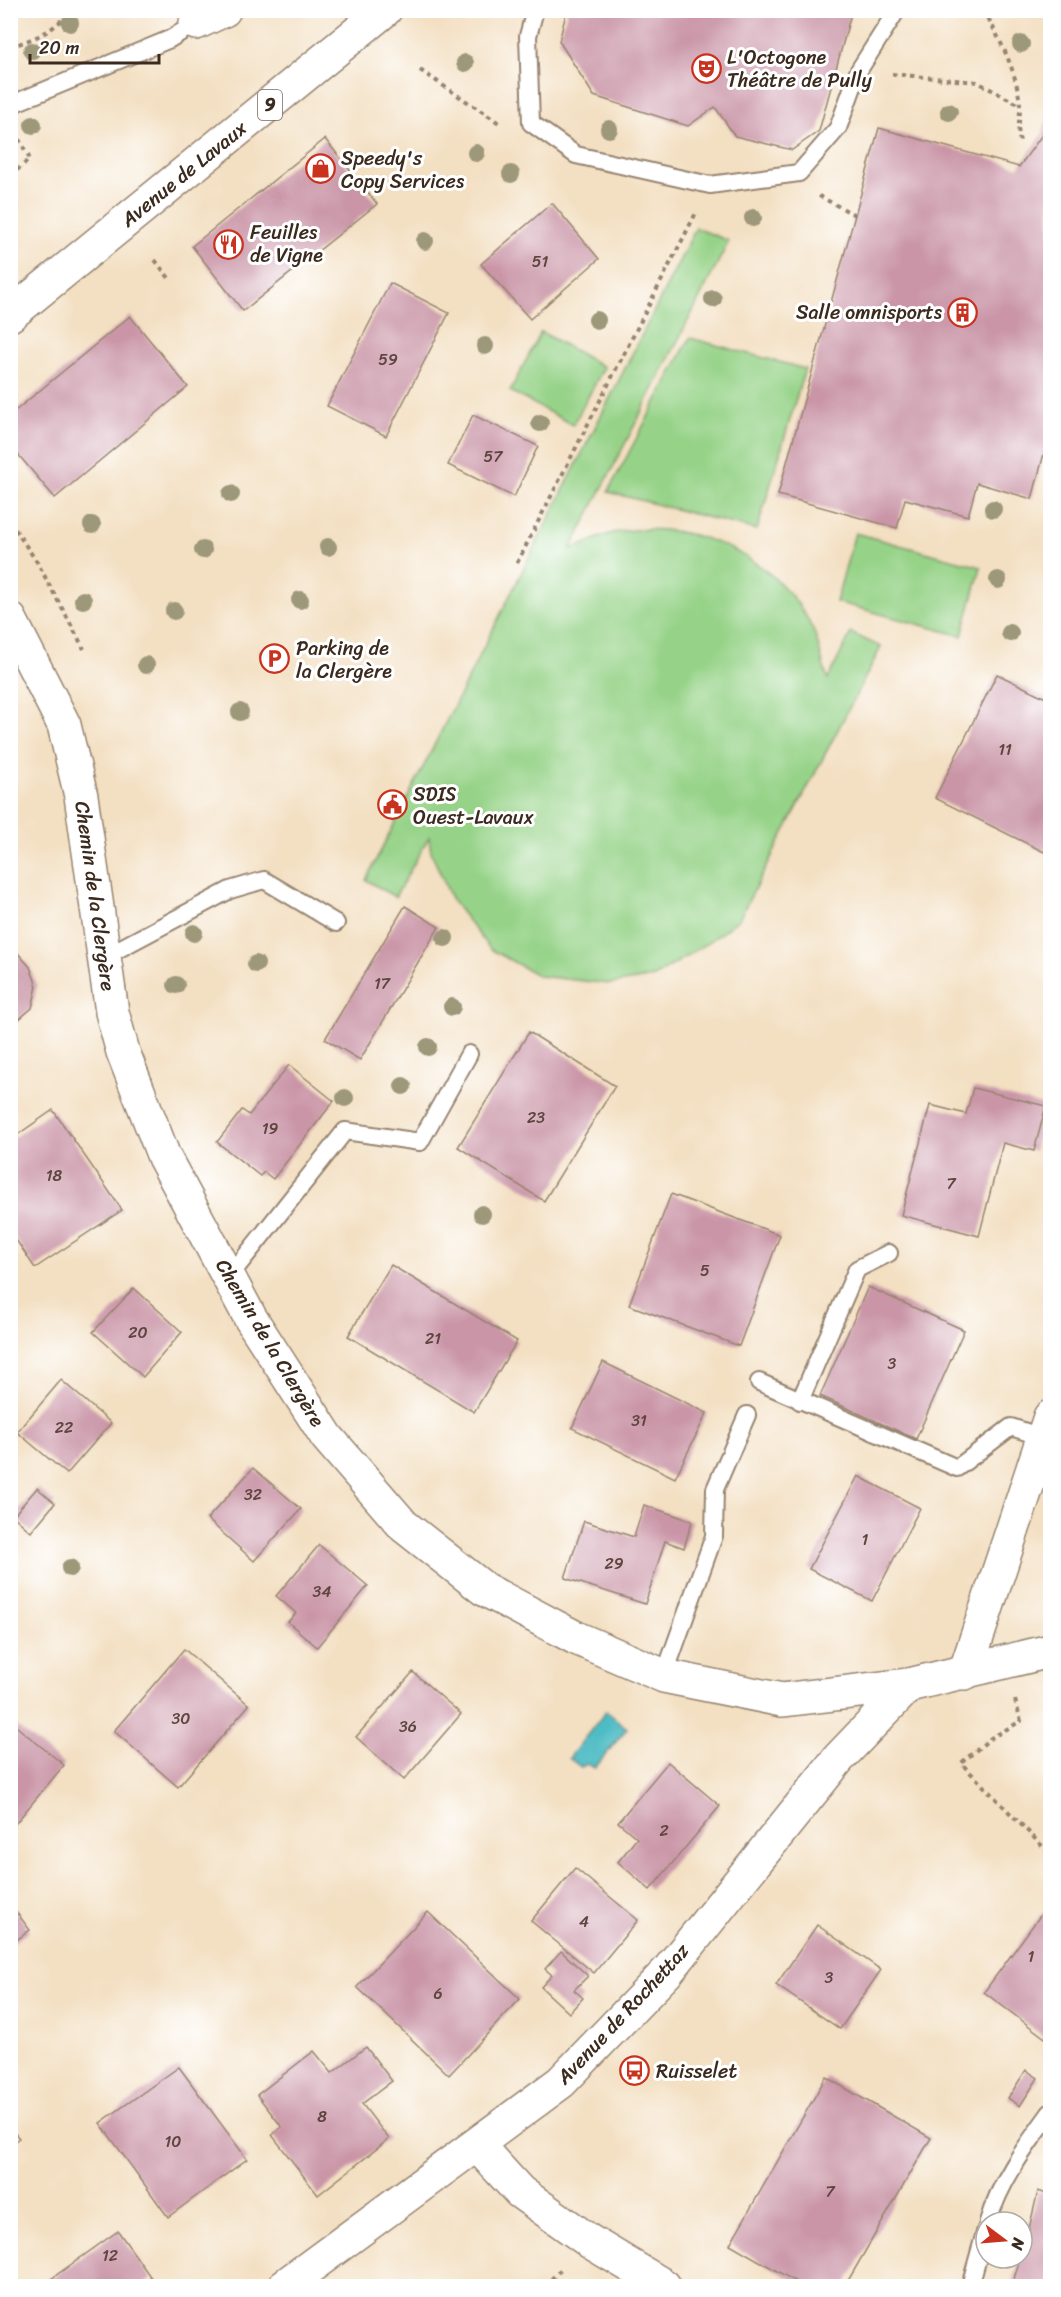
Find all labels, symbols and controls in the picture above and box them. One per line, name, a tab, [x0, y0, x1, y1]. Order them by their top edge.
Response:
scale bar	[30, 27, 159, 65]
text: 20 m	[39, 32, 79, 64]
place label: L'Octogone Théâtre de Pully	[727, 40, 873, 98]
theatre icon: L'Octogone Théâtre de Pully	[690, 52, 722, 84]
road number: 9	[258, 90, 282, 120]
street label: Avenue de Lavaux	[112, 111, 256, 237]
place label: Speedy's Copy Services	[341, 141, 465, 199]
shop icon: Speedy's Copy Services	[304, 153, 336, 185]
place label: Feuilles de Vigne	[250, 215, 323, 273]
restaurant icon: Feuilles de Vigne	[213, 228, 245, 260]
house number: 51	[532, 247, 548, 276]
place label: Salle omnisports	[796, 295, 943, 330]
building icon: Salle omnisports	[947, 296, 979, 328]
house number: 59	[378, 345, 398, 374]
house number: 57	[484, 442, 503, 471]
place label: Parking de la Clergère	[296, 631, 392, 689]
parking icon: Parking de la Clergère	[259, 643, 291, 675]
house number: 11	[998, 735, 1012, 764]
place label: SDIS Ouest-Lavaux	[413, 777, 535, 835]
public building icon: SDIS Ouest-Lavaux	[376, 789, 408, 821]
street label: Chemin de la Clergère	[64, 799, 126, 994]
house number: 17	[374, 969, 391, 998]
house number: 23	[527, 1103, 545, 1132]
house number: 19	[262, 1114, 279, 1143]
house number: 18	[46, 1161, 63, 1190]
house number: 7	[946, 1169, 956, 1198]
street label: Chemin de la Clergère	[206, 1252, 334, 1434]
house number: 5	[700, 1256, 710, 1285]
house number: 20	[128, 1318, 148, 1347]
house number: 21	[425, 1324, 441, 1353]
house number: 3	[888, 1349, 897, 1378]
house number: 31	[631, 1406, 647, 1435]
house number: 22	[55, 1413, 73, 1442]
house number: 32	[244, 1480, 262, 1509]
house number: 1	[862, 1525, 869, 1554]
house number: 29	[604, 1549, 624, 1578]
house number: 34	[313, 1577, 331, 1606]
house number: 30	[172, 1704, 190, 1733]
house number: 36	[399, 1712, 417, 1741]
house number: 2	[659, 1816, 669, 1845]
house number: 4	[579, 1907, 589, 1936]
street label: Avenue de Rochettaz	[547, 1935, 699, 2094]
house number: 1	[1028, 1942, 1035, 1971]
house number: 3	[825, 1963, 834, 1992]
house number: 6	[433, 1979, 443, 2008]
place label: Ruisselet	[656, 2054, 737, 2089]
bus stop icon: Ruisselet	[619, 2055, 651, 2087]
house number: 8	[317, 2102, 327, 2131]
house number: 10	[165, 2127, 181, 2156]
house number: 7	[825, 2177, 835, 2206]
north arrow	[974, 2210, 1034, 2270]
text: N	[1002, 2234, 1034, 2254]
house number: 12	[102, 2241, 118, 2270]

